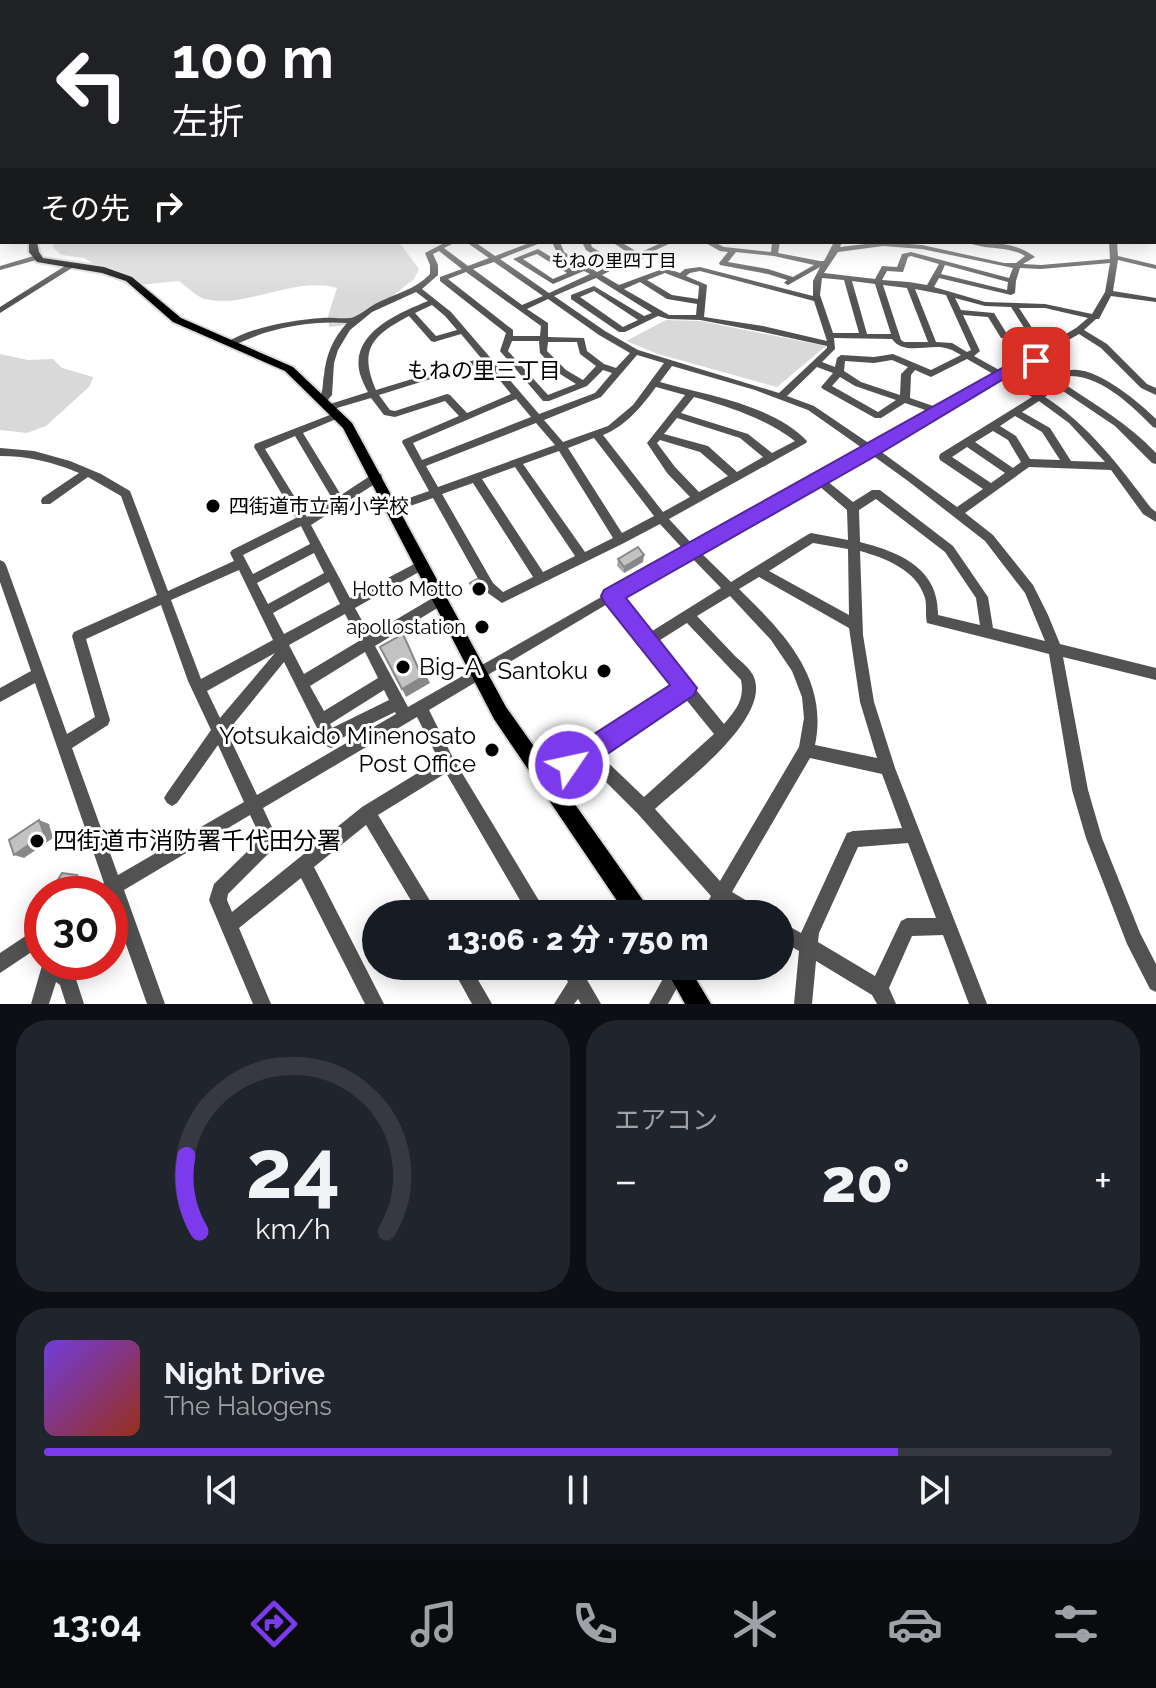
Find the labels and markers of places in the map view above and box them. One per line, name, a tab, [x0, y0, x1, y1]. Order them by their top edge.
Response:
pin	[1002, 327, 1070, 395]
place label: 四街道市立南小学校	[229, 494, 409, 518]
marker: 四街道市立南小学校	[204, 497, 222, 515]
place label: Hotto Motto	[352, 577, 463, 601]
marker: Hotto Motto	[470, 580, 488, 598]
place label: apollostation	[346, 615, 466, 639]
marker: apollostation	[473, 618, 491, 636]
place label: Big-A	[419, 652, 481, 681]
place label: Santoku	[497, 656, 588, 685]
marker: Big-A	[394, 658, 412, 676]
marker: Santoku	[595, 662, 613, 680]
place label: Yotsukaido Minenosato Post Office	[219, 721, 476, 778]
marker: Yotsukaido Minenosato Post Office	[483, 741, 501, 759]
place label: 四街道市消防署千代田分署	[53, 826, 341, 855]
marker: 四街道市消防署千代田分署	[28, 832, 46, 850]

